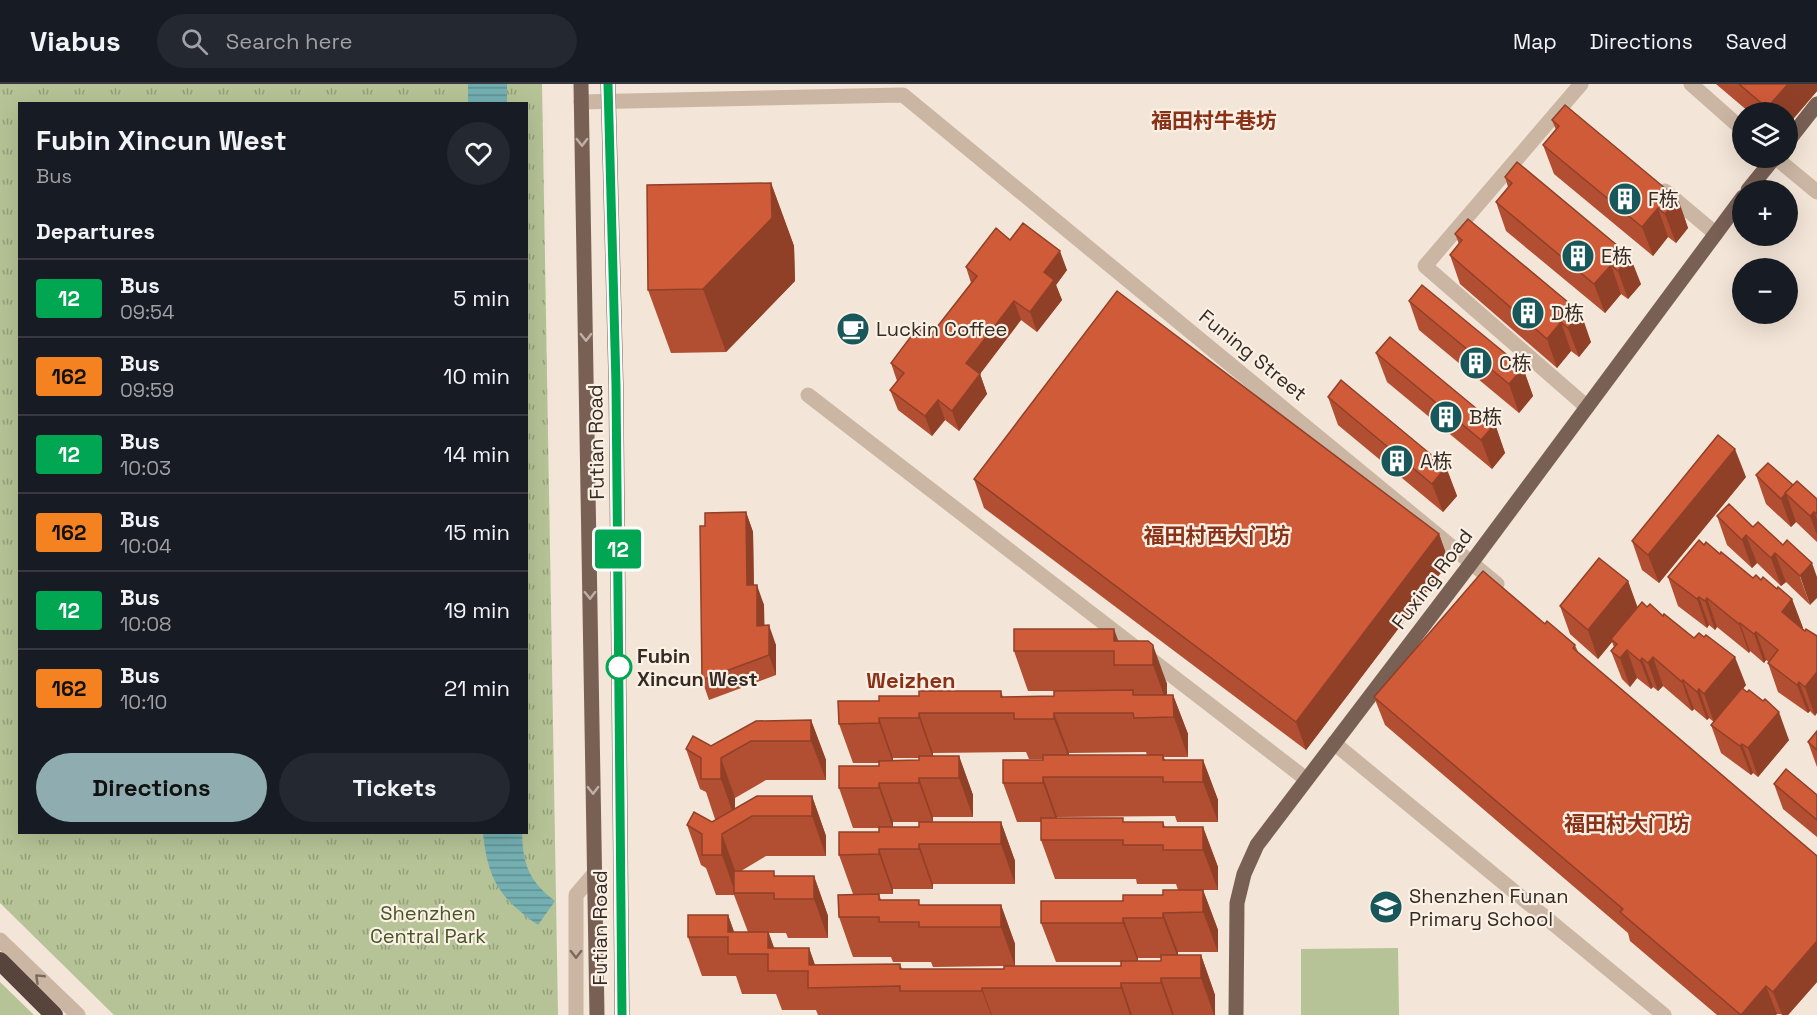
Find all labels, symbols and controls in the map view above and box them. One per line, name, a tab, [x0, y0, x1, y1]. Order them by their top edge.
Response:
search box	[157, 14, 577, 68]
text: Viabus	[30, 23, 121, 59]
icon: search	[178, 25, 211, 58]
text: Search here	[226, 27, 353, 55]
text: Map	[1513, 28, 1557, 55]
text: Directions	[1590, 28, 1693, 55]
text: Saved	[1726, 28, 1787, 55]
map controls	[1732, 102, 1798, 324]
button: layers	[1732, 102, 1798, 168]
district label: 福田村牛巷坊	[1151, 107, 1277, 134]
text: Fubin Xincun West	[36, 122, 287, 158]
button: heart	[447, 122, 510, 185]
one-way arrow	[576, 138, 588, 147]
text: Bus	[36, 163, 72, 189]
button: +	[1732, 180, 1798, 246]
building icon: F栋	[1607, 181, 1643, 217]
place label: F栋	[1648, 186, 1679, 212]
text: Departures	[36, 217, 155, 245]
building icon: E栋	[1560, 238, 1596, 274]
place label: E栋	[1601, 243, 1632, 269]
button: −	[1732, 258, 1798, 324]
text: Bus	[120, 271, 160, 299]
text: 5 min	[453, 284, 510, 312]
text: 12	[58, 285, 80, 312]
building icon: D栋	[1510, 295, 1546, 331]
text: 09:54	[120, 299, 175, 325]
place label: D栋	[1551, 300, 1584, 326]
street label: Funing Street	[1194, 303, 1312, 407]
cafe icon: Luckin Coffee	[835, 311, 871, 347]
place label: Luckin Coffee	[876, 316, 1007, 342]
one-way arrow	[580, 333, 592, 342]
building icon: C栋	[1458, 345, 1494, 381]
text: Bus	[120, 349, 160, 377]
place label: C栋	[1499, 350, 1532, 376]
text: 10 min	[443, 362, 510, 390]
text: 162	[52, 363, 86, 390]
text: 09:59	[120, 377, 174, 403]
street label: Futian Road	[582, 384, 610, 500]
building icon: B栋	[1428, 399, 1464, 435]
place label: B栋	[1469, 404, 1502, 430]
text: Bus	[120, 427, 160, 455]
text: 14 min	[444, 440, 510, 468]
text: 12	[58, 441, 80, 468]
building icon: A栋	[1379, 443, 1415, 479]
place label: A栋	[1420, 448, 1453, 474]
text: 10:03	[120, 455, 171, 481]
text: Bus	[120, 505, 160, 533]
text: 15 min	[444, 518, 510, 546]
text: 162	[52, 519, 86, 546]
district label: 福田村西大门坊	[1144, 522, 1291, 549]
street label: Fuxing Road	[1386, 524, 1478, 634]
line badge: 12	[591, 530, 645, 568]
text: 10:04	[120, 533, 172, 559]
text: 12	[607, 536, 629, 563]
text: Bus	[120, 583, 160, 611]
one-way arrow	[584, 591, 596, 600]
text: 19 min	[444, 596, 510, 624]
text: 12	[58, 597, 80, 624]
text: 10:08	[120, 611, 172, 637]
place label: Fubin Xincun West	[637, 643, 758, 692]
marker: Fubin Xincun West	[606, 654, 632, 680]
text: Bus	[120, 661, 160, 689]
district label: Weizhen	[866, 666, 956, 694]
text: 21 min	[444, 674, 510, 702]
text: 162	[52, 675, 86, 702]
text: 10:10	[120, 689, 167, 715]
button: Directions	[36, 753, 267, 822]
button: Tickets	[279, 753, 510, 822]
one-way arrow	[587, 786, 599, 795]
district label: 福田村大门坊	[1564, 810, 1690, 837]
street label: Futian Road	[587, 870, 613, 986]
place label: Shenzhen Funan Primary School	[1409, 883, 1569, 932]
school or university icon: Shenzhen Funan Primary School	[1368, 889, 1404, 925]
park label: Shenzhen Central Park	[370, 900, 486, 949]
one-way arrow	[570, 949, 582, 958]
one-way arrow	[35, 974, 46, 985]

